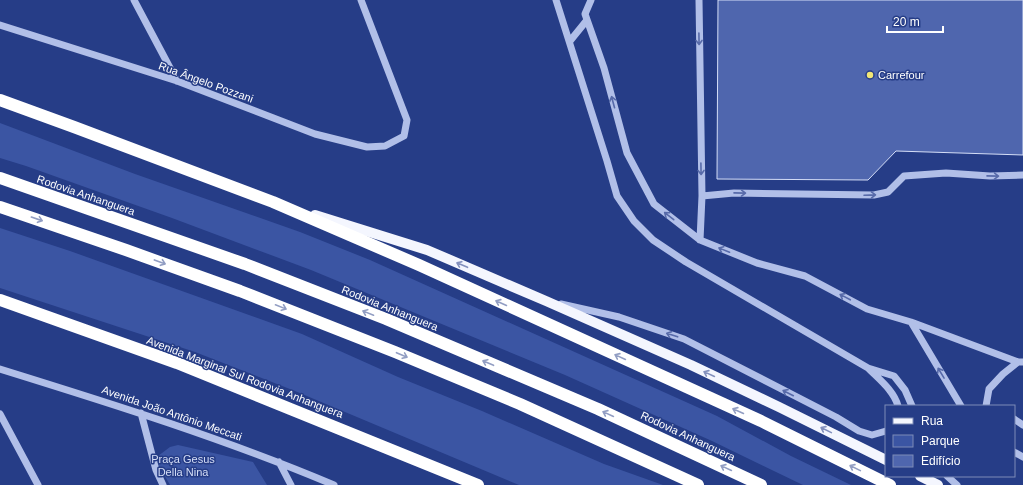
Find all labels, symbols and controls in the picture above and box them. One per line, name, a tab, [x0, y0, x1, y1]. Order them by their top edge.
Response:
scale bar	[887, 8, 943, 34]
text: 20 m	[893, 15, 920, 29]
one-way arrow	[695, 32, 703, 45]
street label: Rua Ângelo Pozzani	[157, 59, 255, 105]
place label: Carrefour	[878, 69, 925, 81]
marker: Carrefour	[865, 70, 875, 80]
one-way arrow	[609, 96, 617, 109]
one-way arrow	[697, 162, 705, 175]
one-way arrow	[986, 172, 999, 180]
street label: Rodovia Anhanguera	[35, 173, 137, 218]
one-way arrow	[733, 189, 746, 197]
one-way arrow	[863, 191, 876, 198]
one-way arrow	[664, 212, 675, 220]
one-way arrow	[31, 216, 43, 224]
one-way arrow	[719, 245, 731, 253]
one-way arrow	[153, 259, 166, 266]
one-way arrow	[456, 261, 468, 268]
street label: Rodovia Anhanguera	[340, 283, 441, 333]
one-way arrow	[839, 293, 851, 300]
one-way arrow	[496, 299, 508, 306]
one-way arrow	[275, 304, 287, 312]
one-way arrow	[363, 308, 375, 316]
one-way arrow	[665, 331, 678, 338]
street label: Avenida Marginal Sul Rodovia Anhanguera	[145, 334, 346, 420]
one-way arrow	[396, 352, 408, 359]
one-way arrow	[614, 352, 626, 360]
one-way arrow	[483, 359, 495, 366]
one-way arrow	[937, 368, 945, 379]
one-way arrow	[703, 370, 715, 377]
street label: Avenida João Antônio Meccati	[100, 383, 244, 443]
one-way arrow	[782, 389, 794, 396]
legend	[885, 405, 1015, 477]
one-way arrow	[732, 406, 744, 414]
street label: Rodovia Anhanguera	[639, 409, 738, 464]
one-way arrow	[602, 410, 614, 417]
text: Rua	[921, 414, 943, 428]
one-way arrow	[820, 426, 832, 433]
text: Parque	[921, 434, 960, 448]
park label: Praça Gesus Della Nina	[151, 453, 215, 478]
text: Edifício	[921, 454, 961, 468]
one-way arrow	[720, 464, 732, 471]
one-way arrow	[849, 464, 861, 471]

